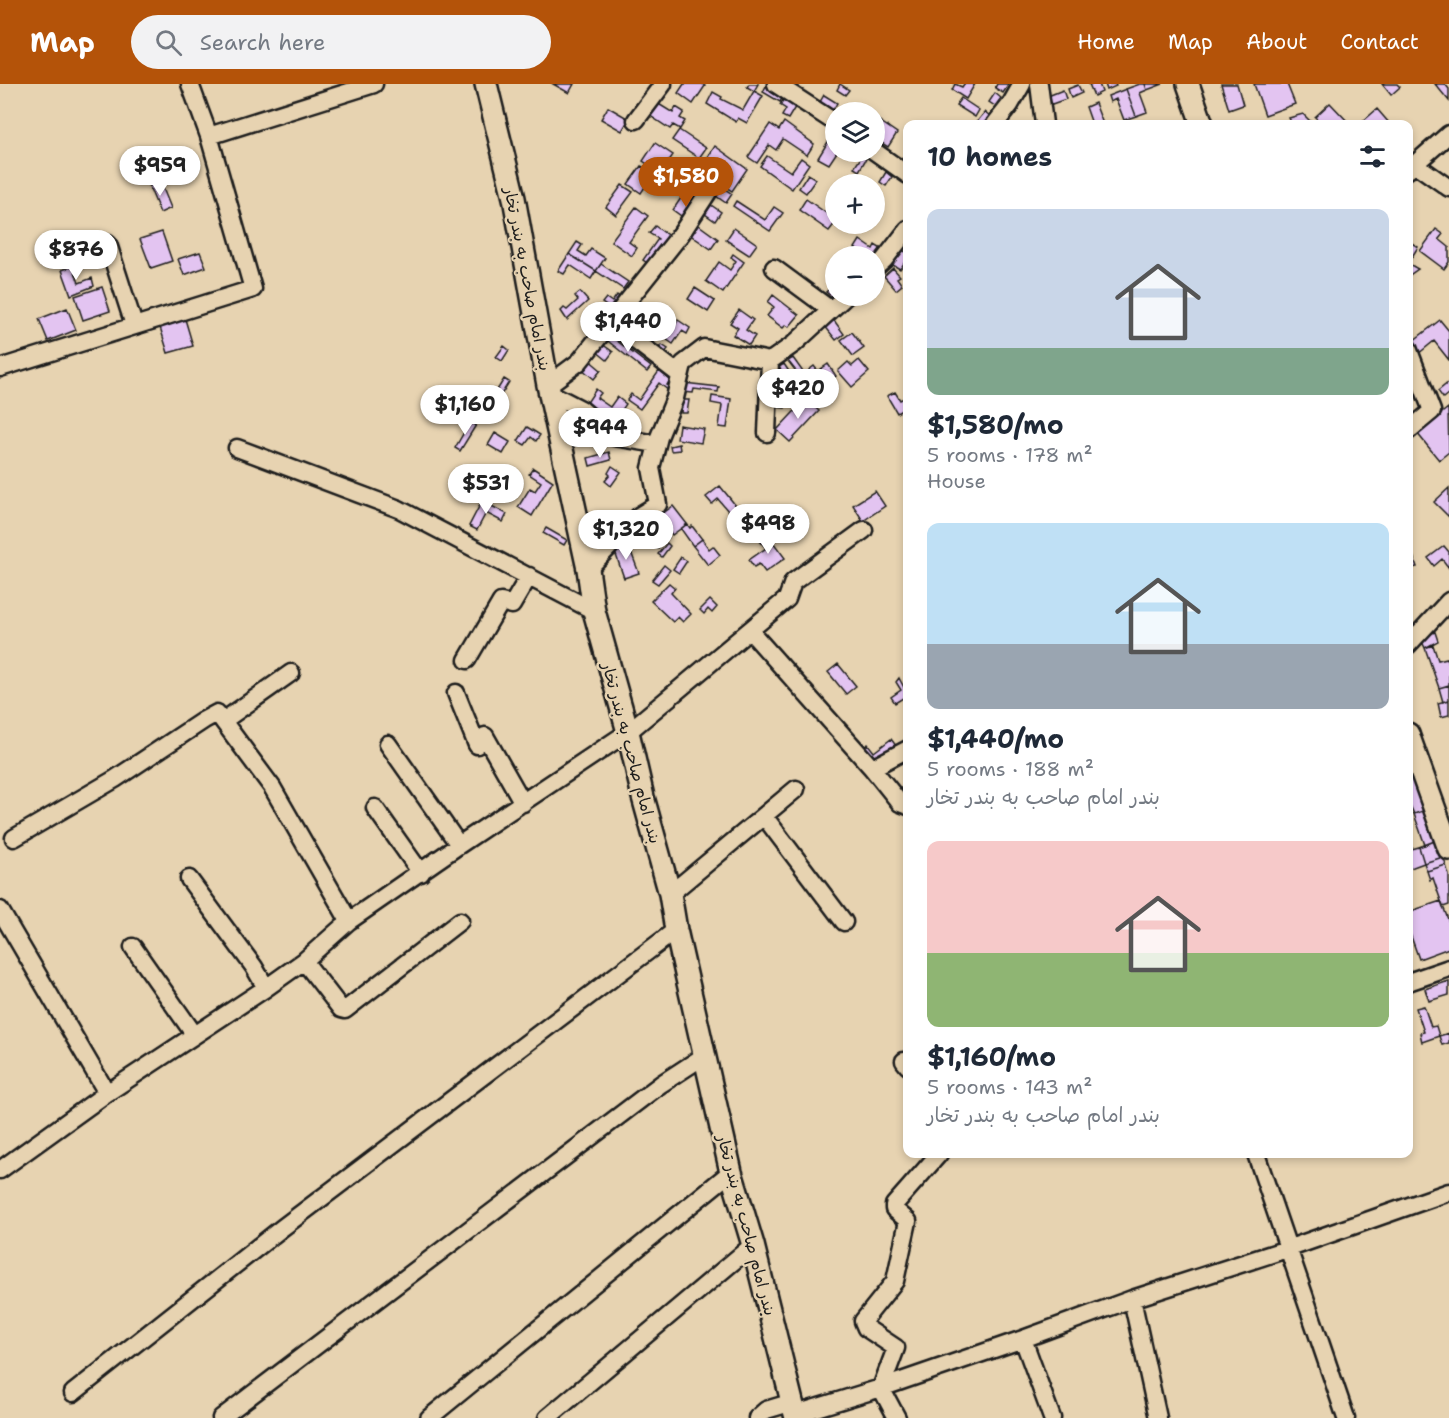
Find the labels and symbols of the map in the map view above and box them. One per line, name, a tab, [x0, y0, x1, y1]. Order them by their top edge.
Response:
pin: $959	[124, 146, 196, 197]
pin: $1,580	[637, 157, 735, 208]
street label: بندر امام صاحب به بندر تخار	[497, 184, 556, 373]
pin: $876	[40, 230, 112, 281]
pin: $1,440	[579, 302, 677, 353]
pin: $420	[762, 369, 834, 420]
pin: $1,160	[416, 385, 514, 436]
pin: $944	[564, 408, 636, 459]
pin: $531	[450, 464, 522, 515]
pin: $498	[732, 504, 804, 555]
pin: $1,320	[577, 510, 675, 561]
street label: بندر امام صاحب به بندر تخار	[595, 658, 666, 846]
street label: بندر امام صاحب به بندر تخار	[710, 1130, 781, 1318]

